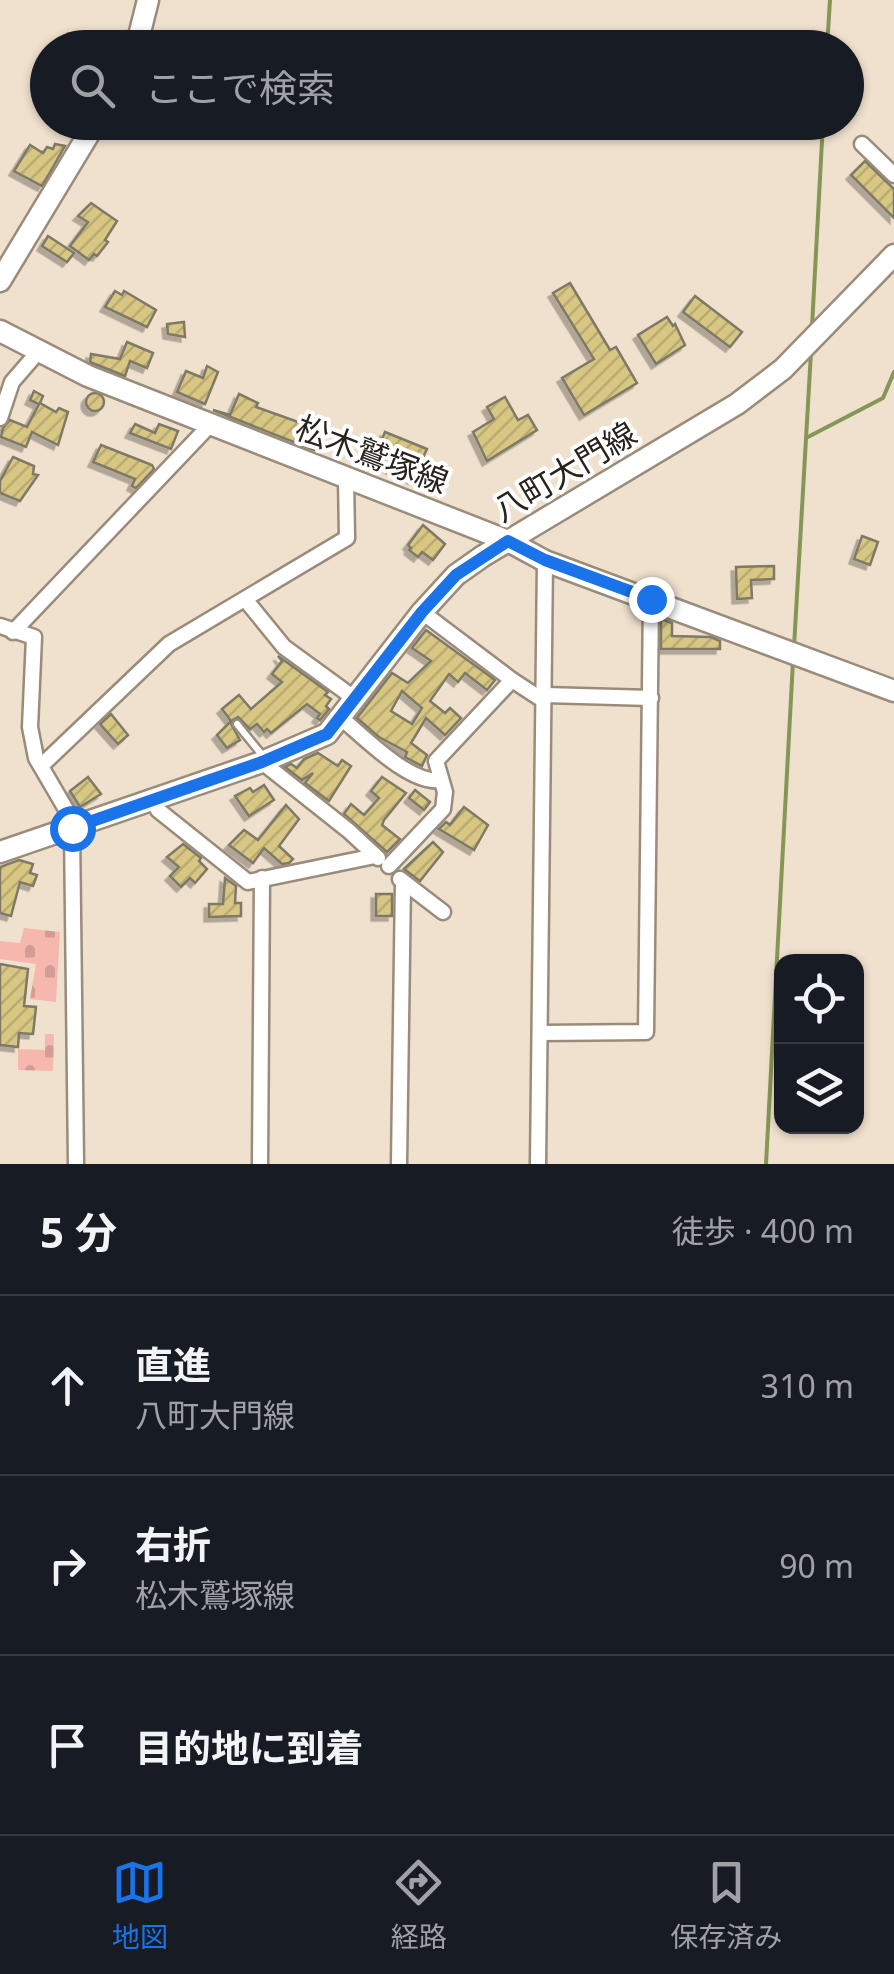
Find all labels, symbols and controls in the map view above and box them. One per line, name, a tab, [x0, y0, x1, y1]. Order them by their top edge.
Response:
search box	[30, 30, 864, 140]
icon: search	[65, 58, 120, 113]
text: ここで検索	[145, 61, 335, 113]
street label: 松木鷲塚線	[290, 405, 455, 502]
street label: 八町大門線	[485, 411, 644, 530]
route end	[629, 577, 675, 623]
route start	[50, 806, 96, 852]
map controls	[774, 954, 864, 1134]
button: locate	[774, 954, 864, 1044]
button: layers	[774, 1044, 864, 1134]
text: 5 分	[40, 1203, 117, 1260]
text: 徒歩 · 400 m	[672, 1209, 854, 1252]
text: 直進	[135, 1338, 211, 1390]
icon: ahead	[40, 1358, 95, 1413]
text: 310 m	[761, 1364, 854, 1407]
text: 八町大門線	[135, 1393, 295, 1436]
text: 右折	[135, 1518, 211, 1570]
icon: right	[40, 1538, 95, 1593]
text: 90 m	[779, 1544, 854, 1587]
text: 松木鷲塚線	[135, 1573, 295, 1616]
icon: arrive	[40, 1718, 95, 1773]
text: 目的地に到着	[135, 1721, 363, 1773]
tab: 地図	[112, 1855, 168, 1955]
tab: 経路	[391, 1855, 447, 1955]
tab: 保存済み	[670, 1855, 782, 1955]

